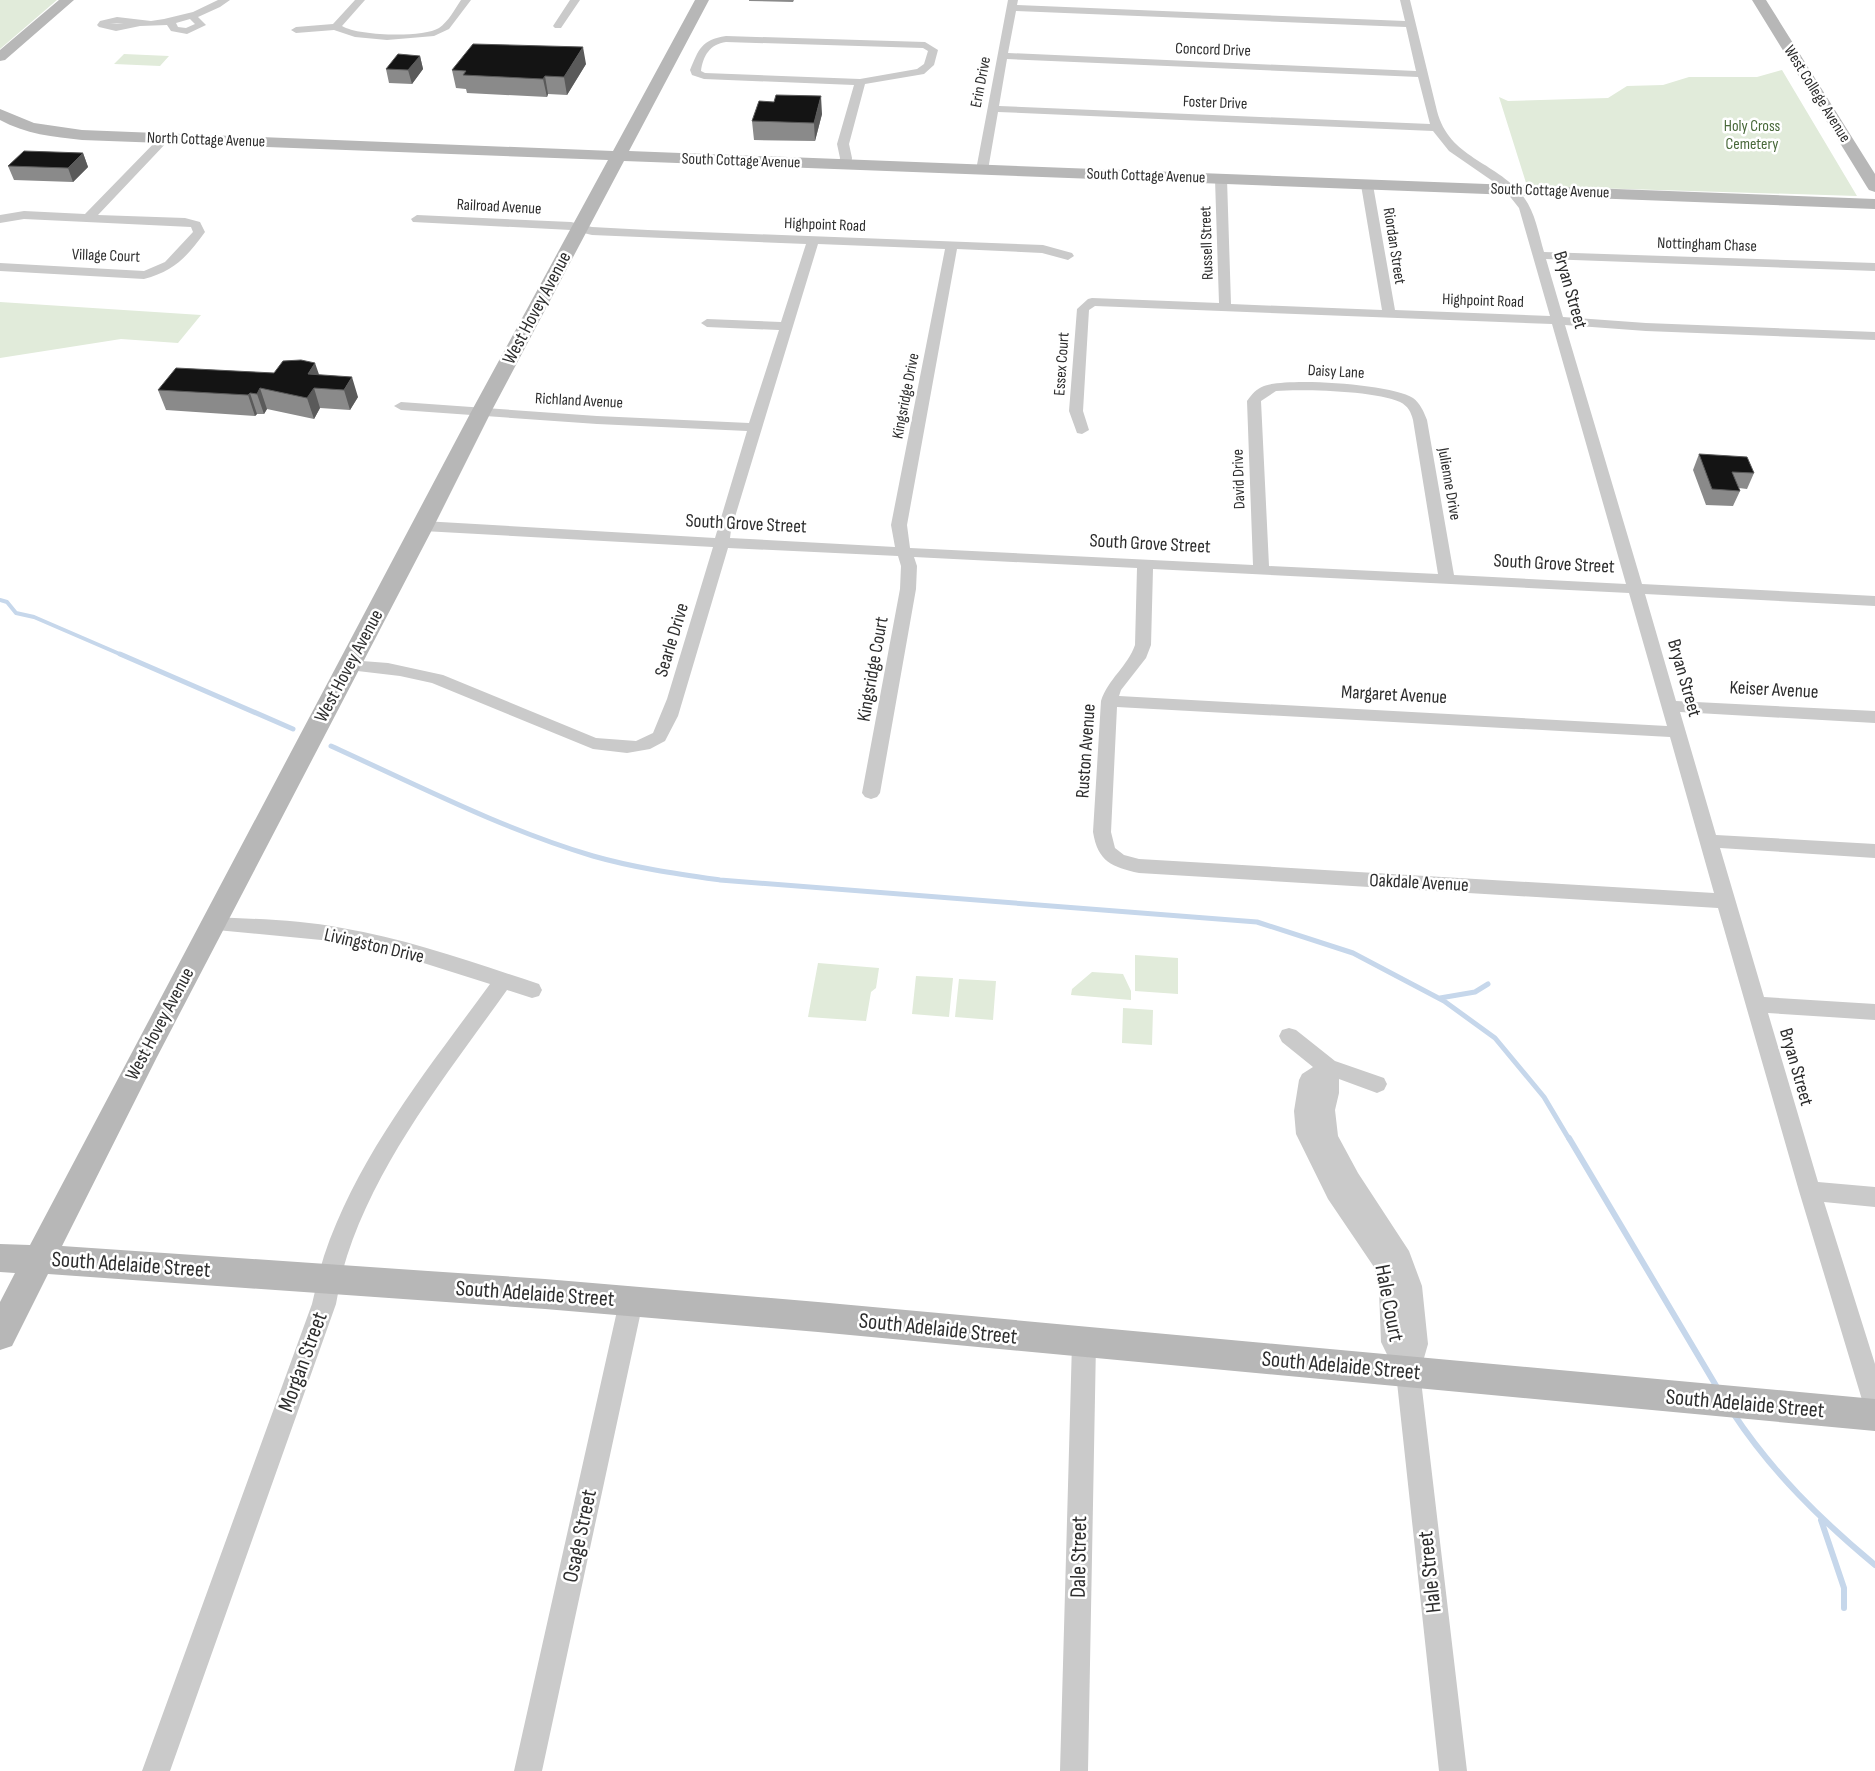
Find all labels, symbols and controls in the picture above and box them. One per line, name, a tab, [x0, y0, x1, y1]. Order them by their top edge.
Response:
street label: Concord Drive	[1175, 39, 1251, 61]
street label: West College Avenue	[1780, 42, 1854, 146]
street label: Erin Drive	[967, 55, 995, 109]
street label: Foster Drive	[1182, 92, 1248, 114]
park label: Holy Cross Cemetery	[1724, 117, 1780, 154]
street label: North Cottage Avenue	[147, 128, 265, 152]
street label: South Cottage Avenue	[681, 149, 801, 173]
street label: South Cottage Avenue	[1086, 164, 1206, 188]
street label: South Cottage Avenue	[1490, 179, 1610, 203]
street label: Railroad Avenue	[456, 195, 542, 219]
street label: Russell Street	[1196, 206, 1218, 280]
street label: Riordan Street	[1379, 206, 1409, 286]
street label: Highpoint Road	[784, 214, 866, 236]
street label: Nottingham Chase	[1657, 234, 1757, 256]
street label: Village Court	[72, 245, 141, 267]
street label: West Hovey Avenue	[498, 248, 576, 368]
street label: Bryan Street	[1548, 249, 1592, 332]
street label: Highpoint Road	[1442, 290, 1524, 312]
street label: Essex Court	[1050, 332, 1074, 396]
street label: Kingsridge Drive	[888, 352, 924, 440]
street label: Daisy Lane	[1307, 361, 1365, 383]
street label: Richland Avenue	[535, 389, 623, 413]
street label: Julienne Drive	[1433, 445, 1465, 522]
street label: David Drive	[1228, 449, 1250, 509]
street label: South Grove Street	[685, 509, 807, 539]
street label: South Grove Street	[1089, 529, 1211, 559]
street label: South Grove Street	[1493, 549, 1615, 579]
street label: Searle Drive	[650, 600, 694, 680]
street label: West Hovey Avenue	[310, 606, 388, 726]
street label: Kingsridge Court	[852, 615, 894, 723]
street label: Bryan Street	[1662, 637, 1706, 720]
street label: Keiser Avenue	[1729, 676, 1819, 704]
street label: Margaret Avenue	[1340, 681, 1448, 709]
street label: Ruston Avenue	[1071, 703, 1101, 799]
street label: Oakdale Avenue	[1369, 869, 1469, 897]
street label: Livingston Drive	[322, 923, 426, 969]
street label: West Hovey Avenue	[121, 964, 199, 1084]
street label: Bryan Street	[1774, 1026, 1818, 1109]
street label: South Adelaide Street	[51, 1246, 212, 1284]
street label: Hale Court	[1368, 1262, 1410, 1344]
street label: South Adelaide Street	[455, 1275, 616, 1313]
street label: South Adelaide Street	[857, 1307, 1019, 1351]
street label: Morgan Street	[272, 1308, 334, 1416]
street label: South Adelaide Street	[1261, 1346, 1422, 1386]
street label: South Adelaide Street	[1665, 1384, 1826, 1424]
street label: Osage Street	[557, 1487, 603, 1585]
street label: Dale Street	[1065, 1515, 1093, 1598]
street label: Hale Street	[1412, 1529, 1448, 1614]

